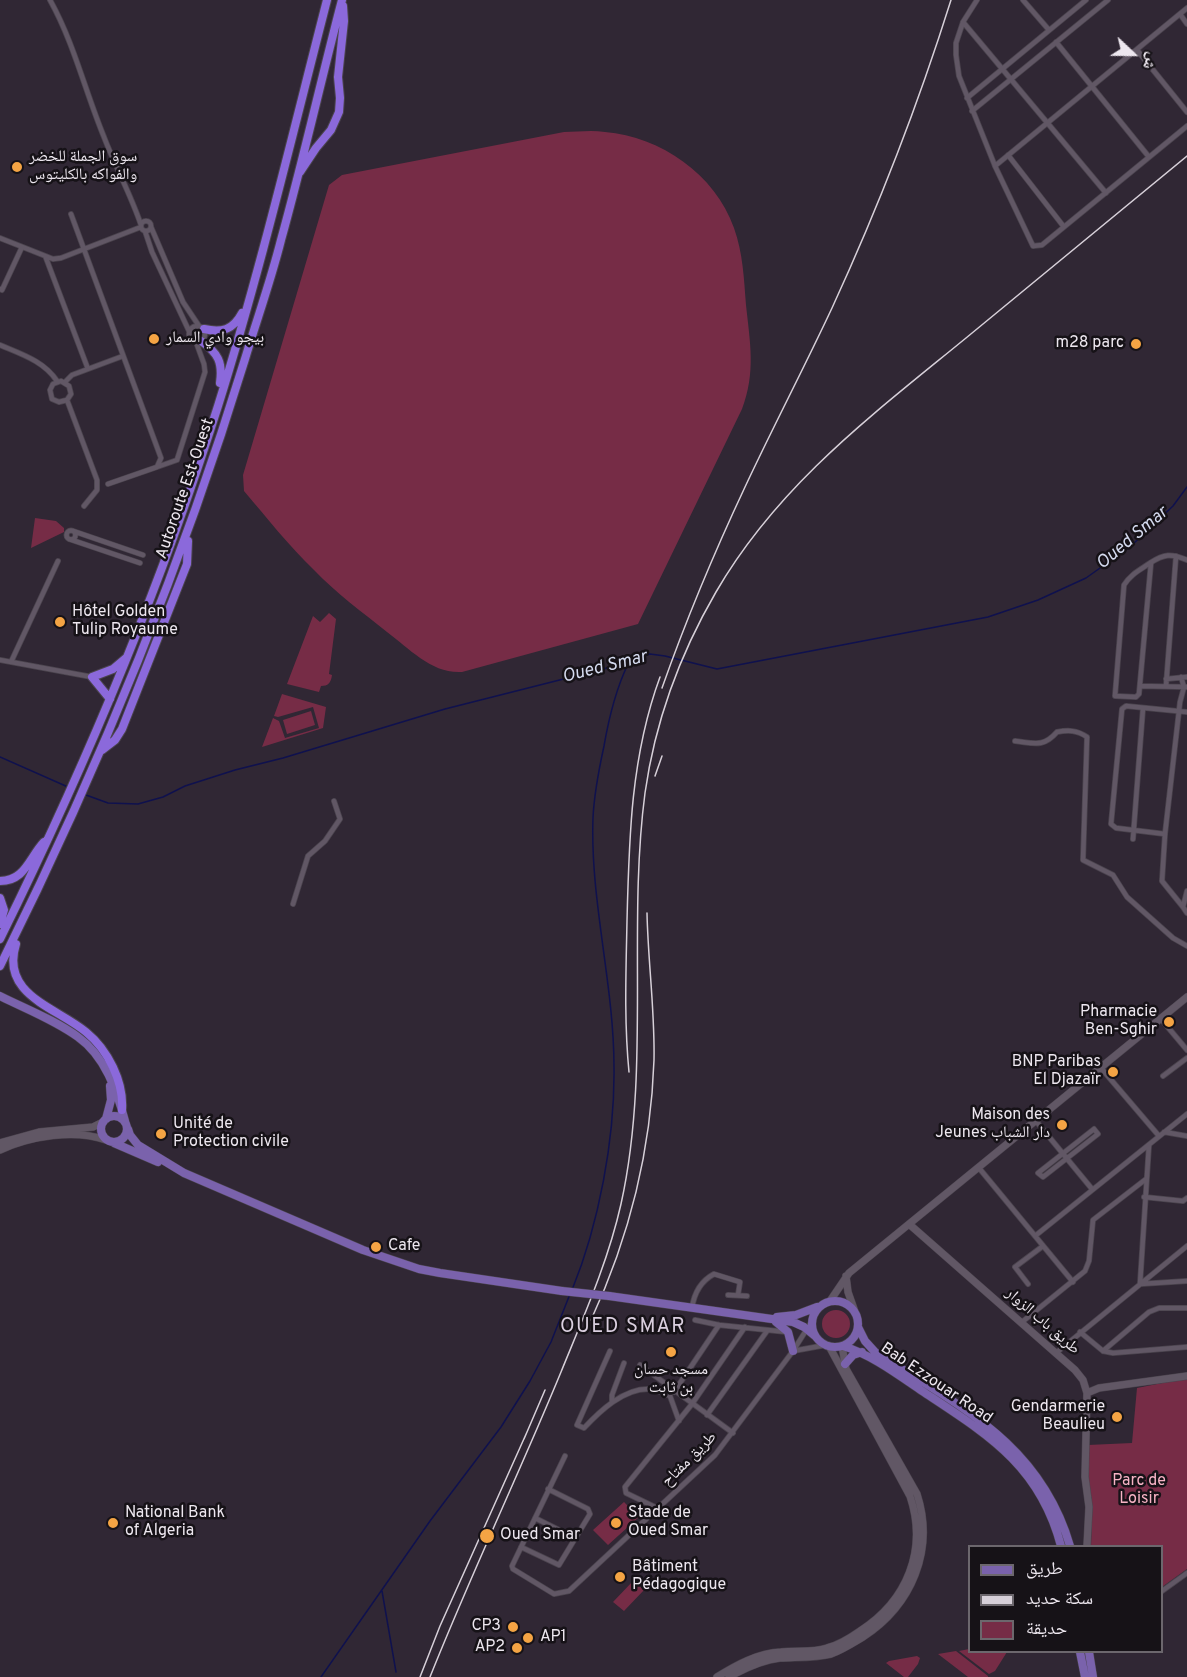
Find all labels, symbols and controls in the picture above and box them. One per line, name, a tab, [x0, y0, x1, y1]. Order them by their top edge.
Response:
north arrow	[1103, 24, 1163, 84]
text: ش	[1137, 49, 1162, 72]
place label: سوق الجملة للخضر والفواكه بالكليتوس	[29, 148, 137, 186]
marker: سوق الجملة للخضر والفواكه بالكليتوس	[10, 160, 24, 174]
place label: بيجو وادي السمار	[166, 329, 264, 349]
marker: بيجو وادي السمار	[147, 332, 161, 346]
place label: m28 parc	[1055, 334, 1124, 354]
marker: m28 parc	[1129, 337, 1143, 351]
street label: Autoroute Est-Ouest	[153, 416, 219, 562]
water label: Oued Smar	[1093, 503, 1173, 575]
place label: Hôtel Golden Tulip Royaume	[72, 603, 178, 641]
marker: Hôtel Golden Tulip Royaume	[53, 615, 67, 629]
water label: Oued Smar	[560, 647, 650, 689]
place label: Pharmacie Ben-Sghir	[1080, 1003, 1157, 1041]
marker: Pharmacie Ben-Sghir	[1162, 1015, 1176, 1029]
place label: BNP Paribas El Djazaïr	[1012, 1053, 1101, 1091]
marker: BNP Paribas El Djazaïr	[1106, 1065, 1120, 1079]
place label: Maison des Jeunes دار الشباب	[935, 1106, 1050, 1144]
place label: Unité de Protection civile	[173, 1115, 289, 1153]
marker: Maison des Jeunes دار الشباب	[1055, 1118, 1069, 1132]
marker: Unité de Protection civile	[154, 1127, 168, 1141]
place label: Cafe	[388, 1237, 420, 1257]
marker: Cafe	[369, 1240, 383, 1254]
street label: طريق باب الزوار	[1001, 1284, 1083, 1360]
district label: OUED SMAR	[560, 1316, 686, 1340]
street label: Bab Ezzouar Road	[876, 1339, 996, 1429]
marker: مسجد حسان بن ثابت	[664, 1345, 678, 1359]
place label: مسجد حسان بن ثابت	[634, 1361, 708, 1399]
place label: Gendarmerie Beaulieu	[1011, 1398, 1105, 1436]
marker: Gendarmerie Beaulieu	[1110, 1410, 1124, 1424]
street label: طريق مفتاح	[658, 1428, 722, 1492]
park label: Parc de Loisir	[1112, 1472, 1166, 1510]
place label: National Bank of Algeria	[125, 1504, 225, 1542]
place label: Stade de Oued Smar	[628, 1504, 708, 1542]
marker: National Bank of Algeria	[106, 1516, 120, 1530]
marker: Stade de Oued Smar	[609, 1516, 623, 1530]
place label: Oued Smar	[500, 1526, 580, 1546]
marker: Oued Smar	[478, 1527, 496, 1545]
legend	[968, 1545, 1163, 1653]
place label: Bâtiment Pédagogique	[632, 1558, 726, 1596]
text: طريق	[1026, 1558, 1063, 1581]
marker: Bâtiment Pédagogique	[613, 1570, 627, 1584]
text: سكة حديد	[1026, 1588, 1093, 1611]
place label: CP3	[471, 1617, 501, 1637]
text: حديقة	[1026, 1618, 1067, 1641]
marker: CP3	[506, 1620, 520, 1634]
place label: AP1	[540, 1628, 567, 1648]
marker: AP1	[521, 1631, 535, 1645]
place label: AP2	[475, 1638, 505, 1658]
marker: AP2	[510, 1641, 524, 1655]

